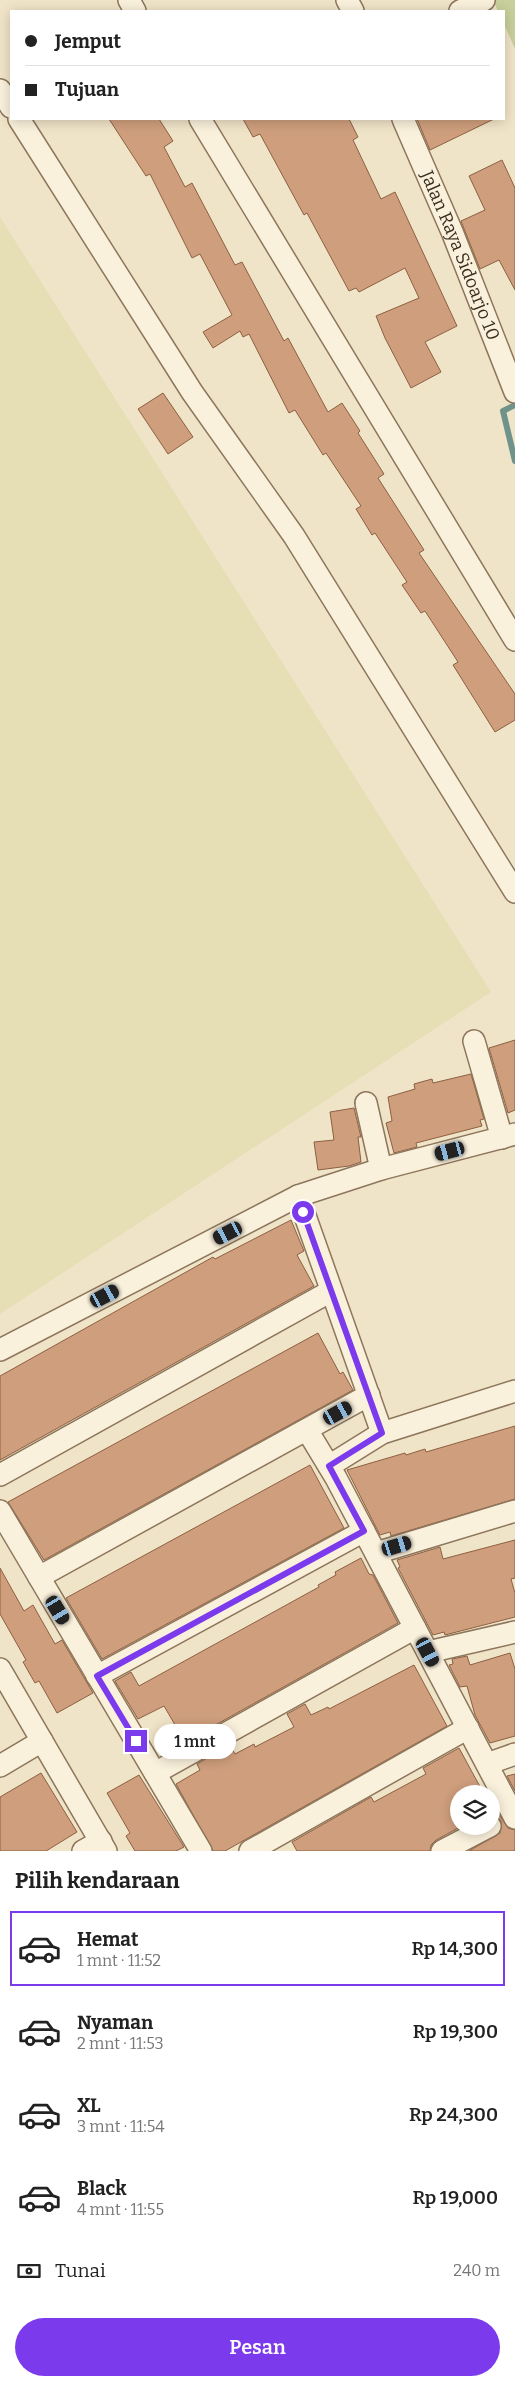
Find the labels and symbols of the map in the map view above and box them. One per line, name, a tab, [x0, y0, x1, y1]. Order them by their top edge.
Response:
street label: Jalan Raya Sidoarjo 10	[415, 166, 505, 343]
car	[433, 1140, 466, 1162]
route start	[292, 1201, 314, 1223]
car	[211, 1220, 244, 1246]
car	[88, 1282, 121, 1310]
car	[321, 1399, 354, 1427]
car	[380, 1534, 413, 1558]
car	[43, 1593, 72, 1627]
car	[414, 1635, 441, 1669]
callout: 1 mnt	[154, 1724, 236, 1758]
route end	[125, 1730, 147, 1752]

